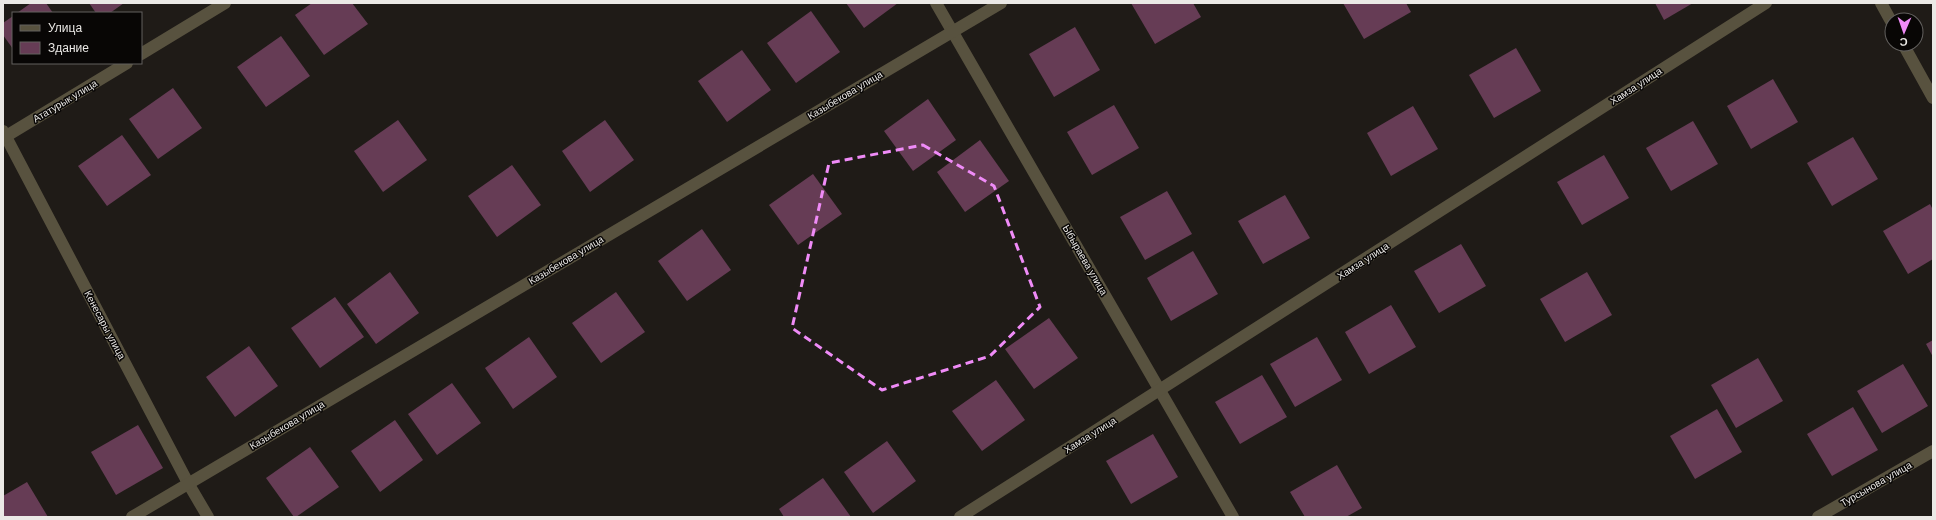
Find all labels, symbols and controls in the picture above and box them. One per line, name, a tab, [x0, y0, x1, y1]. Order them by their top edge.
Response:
legend	[12, 12, 142, 64]
north arrow	[1884, 12, 1924, 52]
text: Улица	[48, 20, 82, 36]
text: С	[1899, 35, 1908, 49]
text: Здание	[48, 40, 89, 56]
street label: Хамза улица	[1608, 64, 1665, 108]
street label: Казыбекова улица	[805, 67, 885, 123]
street label: Ататурык улица	[30, 76, 100, 125]
street label: Ыбыраева улица	[1060, 222, 1111, 298]
street label: Казыбекова улица	[526, 232, 606, 288]
street label: Хамза улица	[1335, 239, 1392, 283]
street label: Кенесары улица	[81, 288, 129, 362]
street label: Казыбекова улица	[247, 397, 327, 453]
street label: Хамза улица	[1061, 414, 1119, 456]
street label: Турсынова улица	[1838, 458, 1914, 510]

